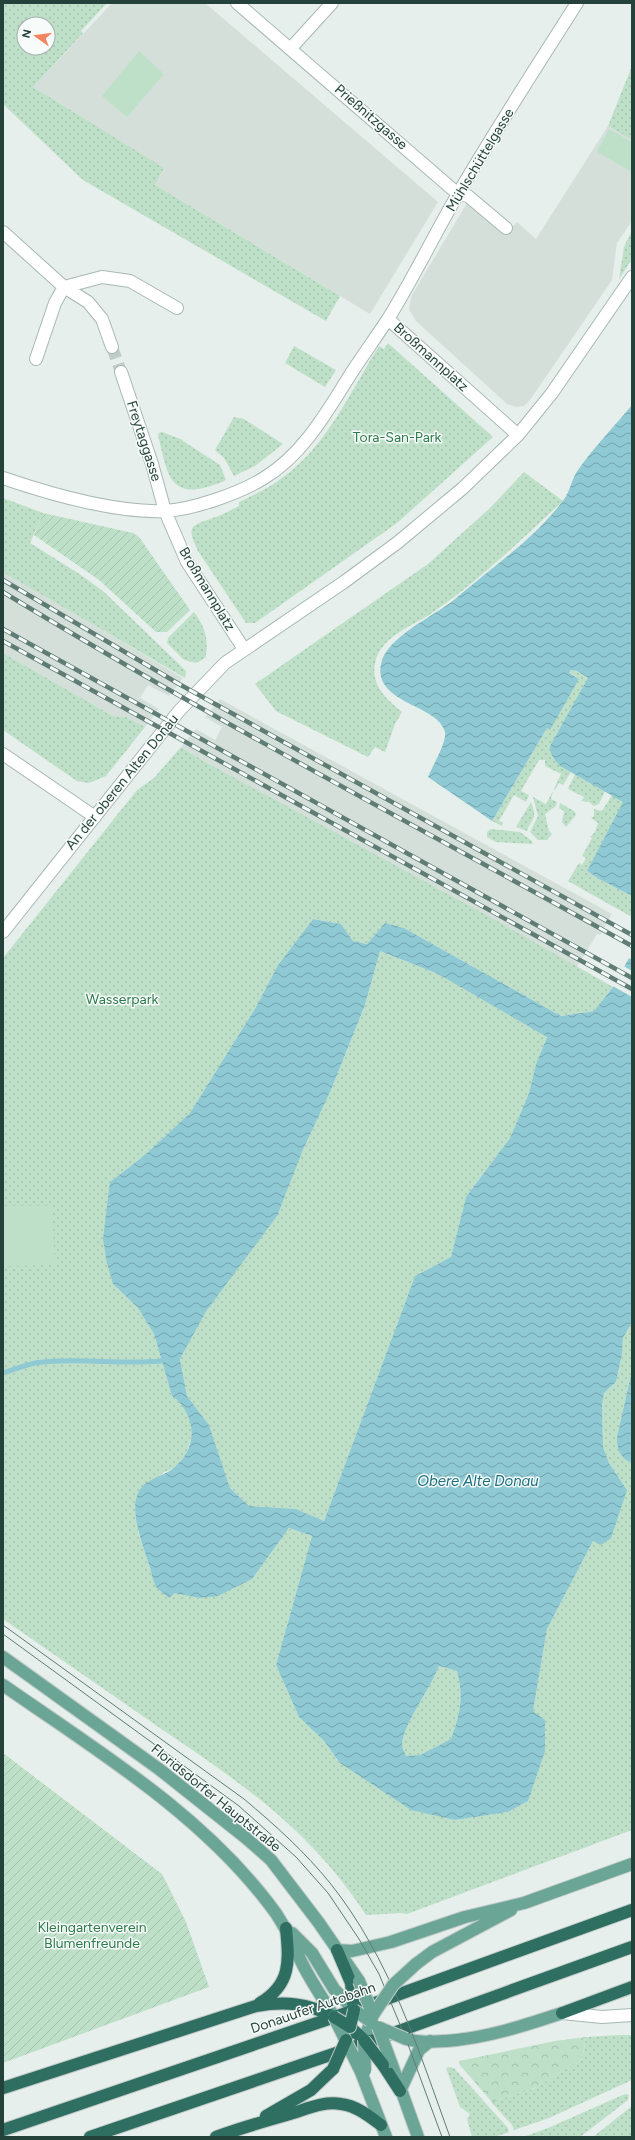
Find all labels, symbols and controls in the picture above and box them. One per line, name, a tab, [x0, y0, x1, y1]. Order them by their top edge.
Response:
north arrow	[16, 16, 56, 56]
text: N	[19, 28, 34, 39]
street label: Prießnitzgasse	[331, 81, 411, 153]
street label: Mühlschüttelgasse	[442, 105, 518, 215]
street label: Broßmannplatz	[390, 319, 472, 395]
street label: Freytaggasse	[123, 399, 165, 484]
park label: Tora-San-Park	[353, 429, 442, 446]
street label: Broßmannplatz	[175, 544, 239, 634]
street label: An der oberen Alten Donau	[62, 711, 182, 853]
park label: Wasserpark	[86, 991, 158, 1008]
water label: Obere Alte Donau	[417, 1472, 539, 1490]
street label: Floridsdorfer Hauptstraße	[148, 1740, 284, 1856]
park label: Kleingartenverein Blumenfreunde	[37, 1919, 147, 1952]
street label: Donauufer Autobahn	[248, 1979, 378, 2037]

